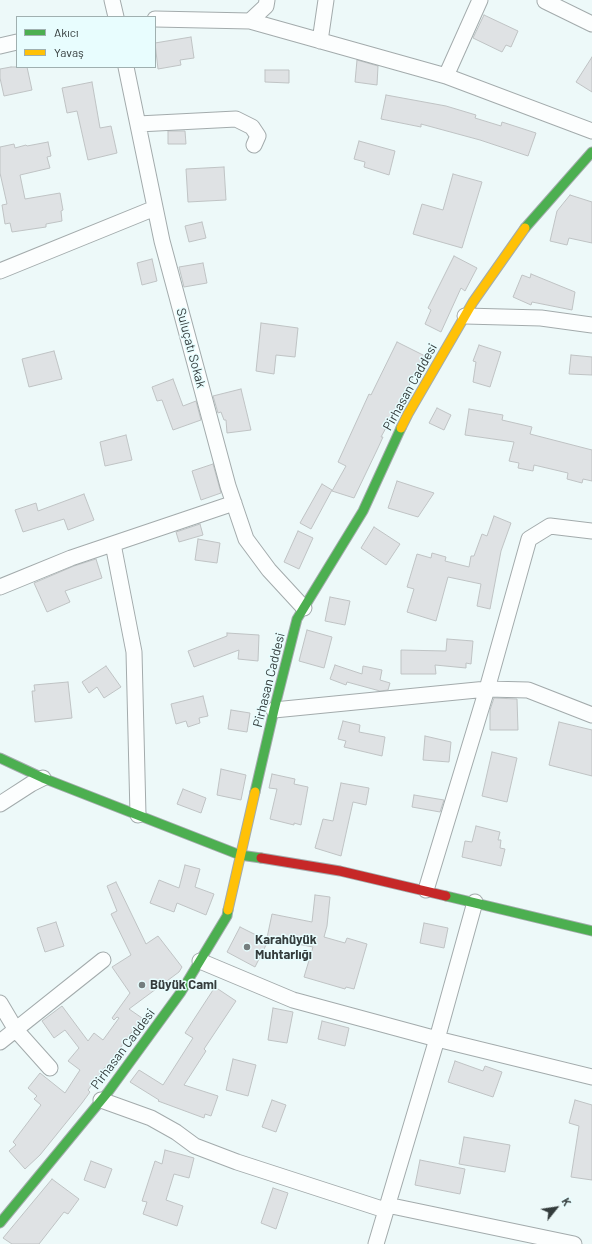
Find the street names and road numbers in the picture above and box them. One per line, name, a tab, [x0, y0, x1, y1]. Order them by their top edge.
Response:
street label: Suluçatı Sokak	[173, 306, 209, 390]
street label: Pirhasan Caddesi	[380, 341, 440, 433]
street label: Pirhasan Caddesi	[250, 631, 288, 729]
street label: Pirhasan Caddesi	[88, 1006, 158, 1092]

